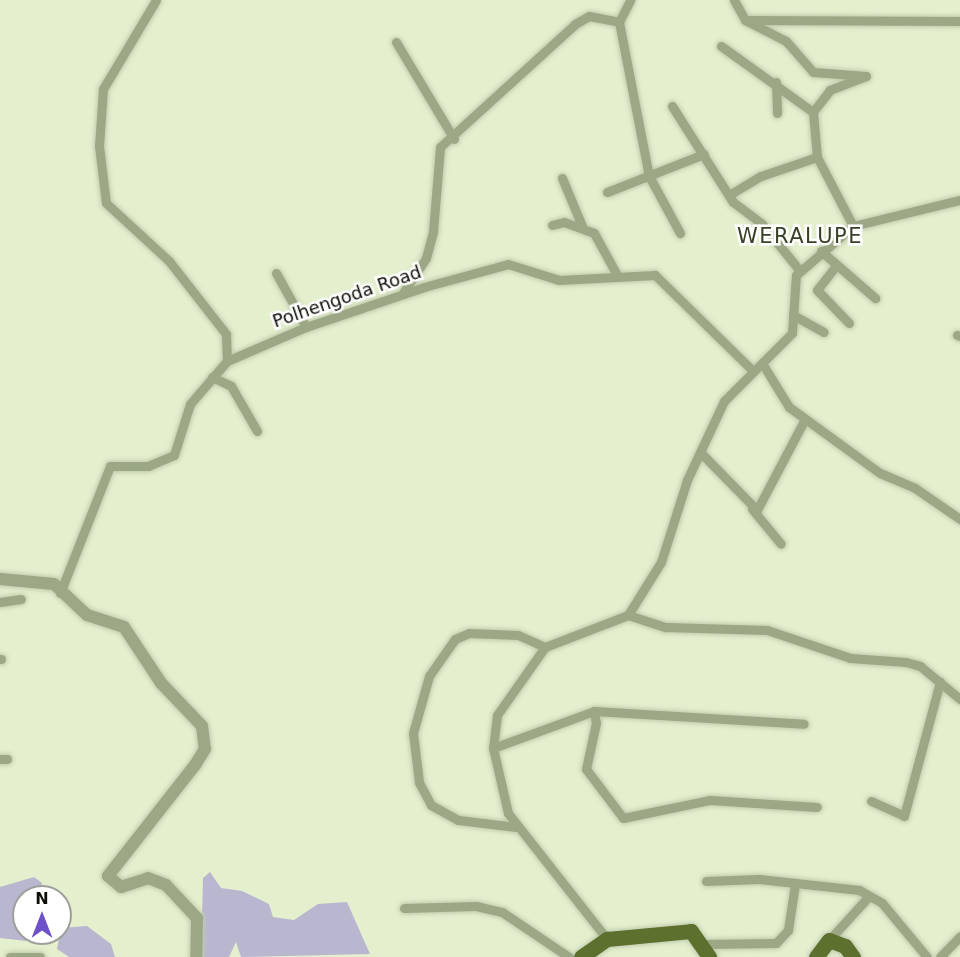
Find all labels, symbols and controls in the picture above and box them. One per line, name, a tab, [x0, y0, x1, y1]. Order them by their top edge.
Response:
district label: WERALUPE	[737, 223, 863, 249]
street label: Polhengoda Road	[270, 261, 424, 333]
north arrow	[12, 885, 72, 945]
text: N	[35, 889, 49, 908]

